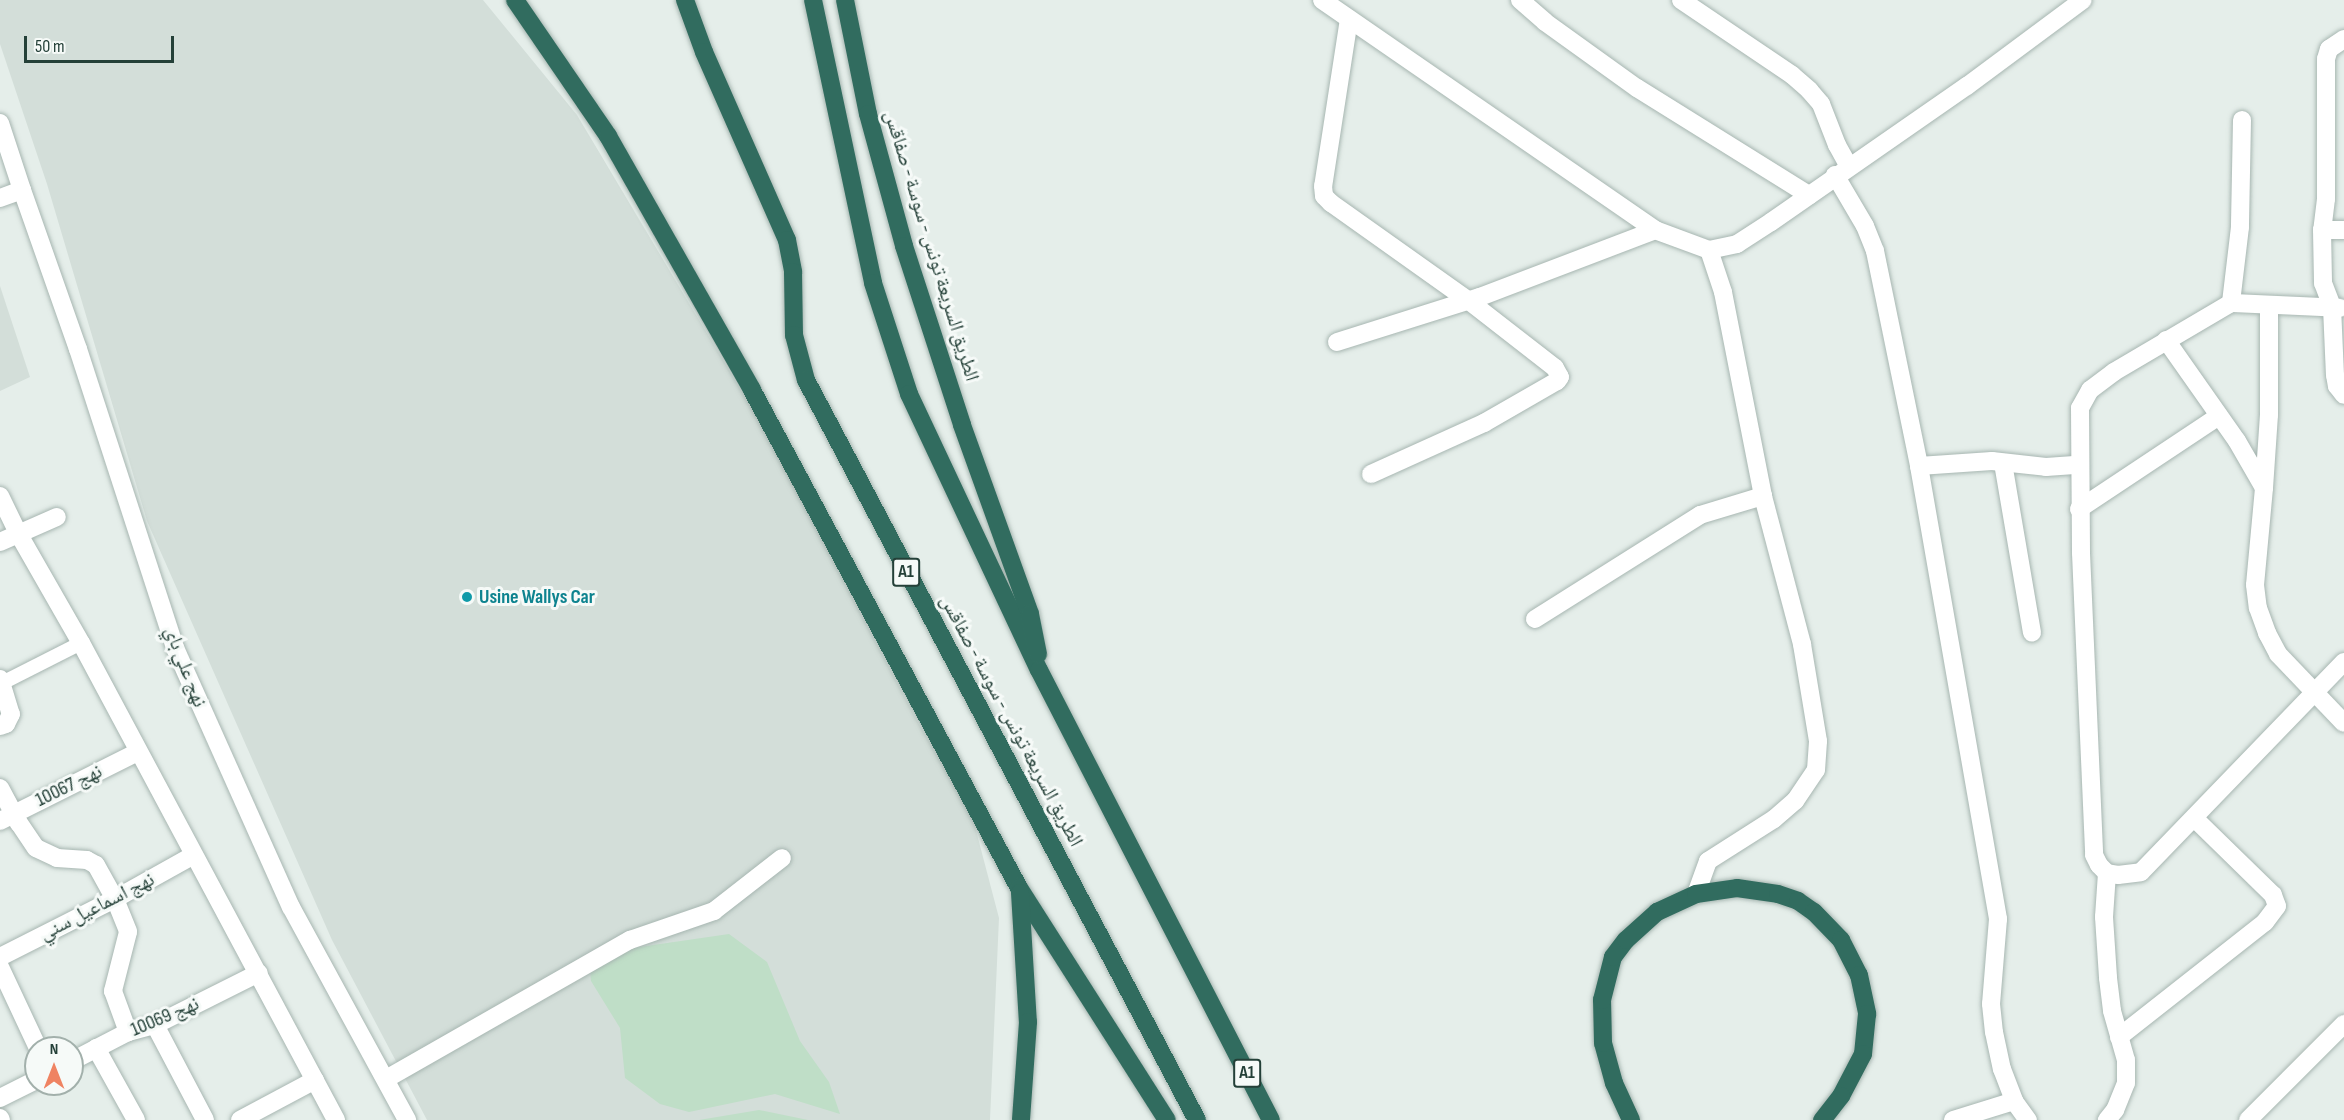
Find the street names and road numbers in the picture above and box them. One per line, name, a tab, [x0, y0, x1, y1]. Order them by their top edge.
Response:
street label: الطريق السريعة تونس - سوسة - صفاقس	[878, 108, 984, 384]
road number: A1	[891, 557, 921, 587]
street label: الطريق السريعة تونس - سوسة - صفاقس	[934, 591, 1088, 851]
street label: نهج علي باي	[159, 623, 211, 711]
street label: نهج 10067	[32, 760, 106, 812]
street label: نهج اسماعيل سني	[35, 868, 159, 946]
street label: نهج 10069	[127, 992, 203, 1042]
road number: A1	[1232, 1058, 1262, 1088]

